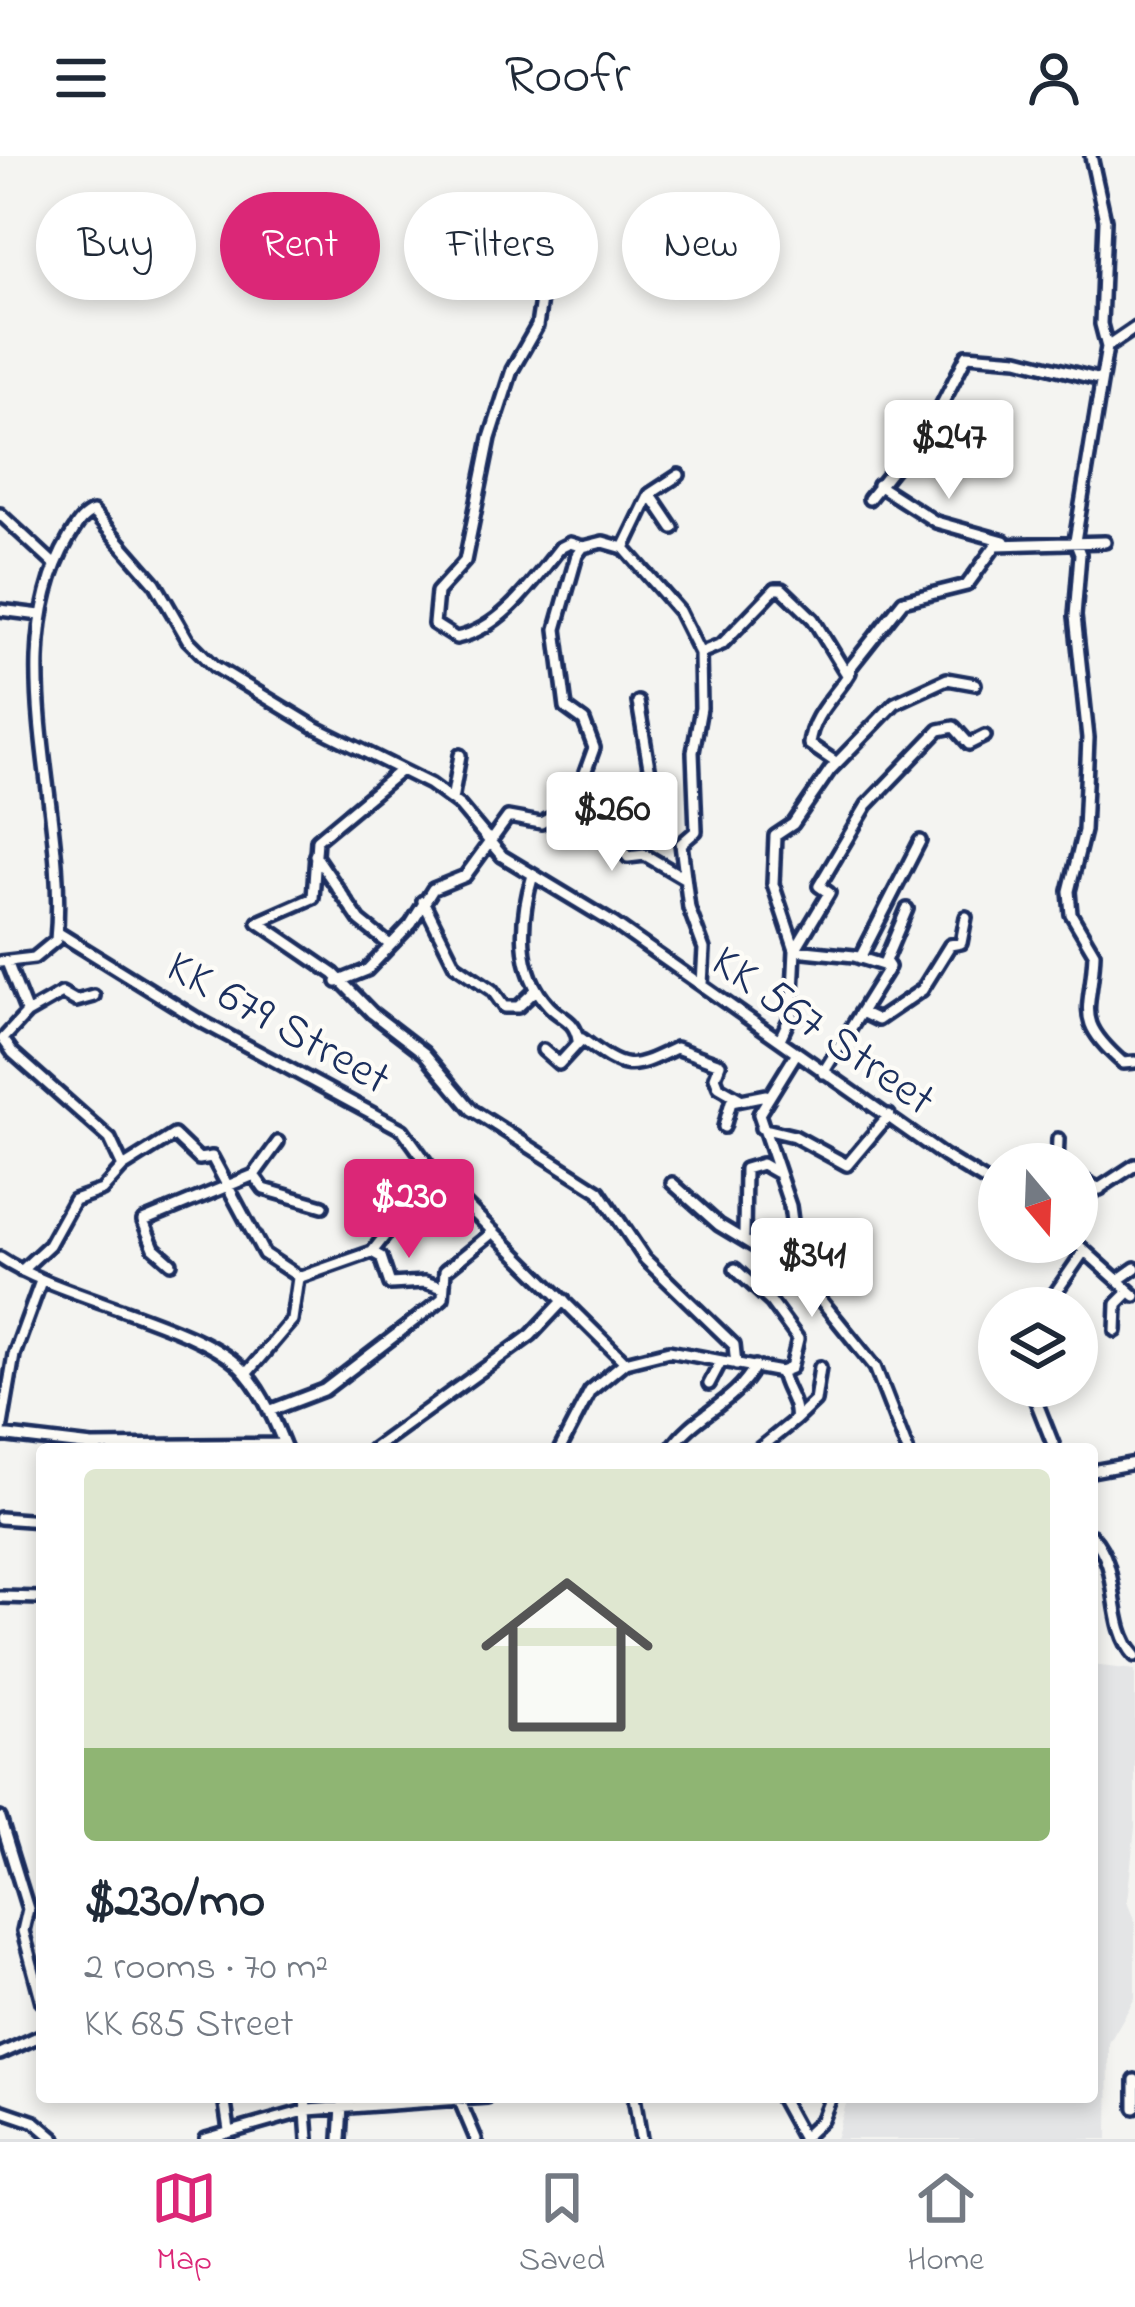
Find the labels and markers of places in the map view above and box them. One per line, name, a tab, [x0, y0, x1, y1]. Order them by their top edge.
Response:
pin: $247	[878, 400, 1020, 502]
pin: $260	[541, 772, 683, 874]
pin: $230	[338, 1159, 480, 1261]
pin: $341	[741, 1218, 883, 1320]

